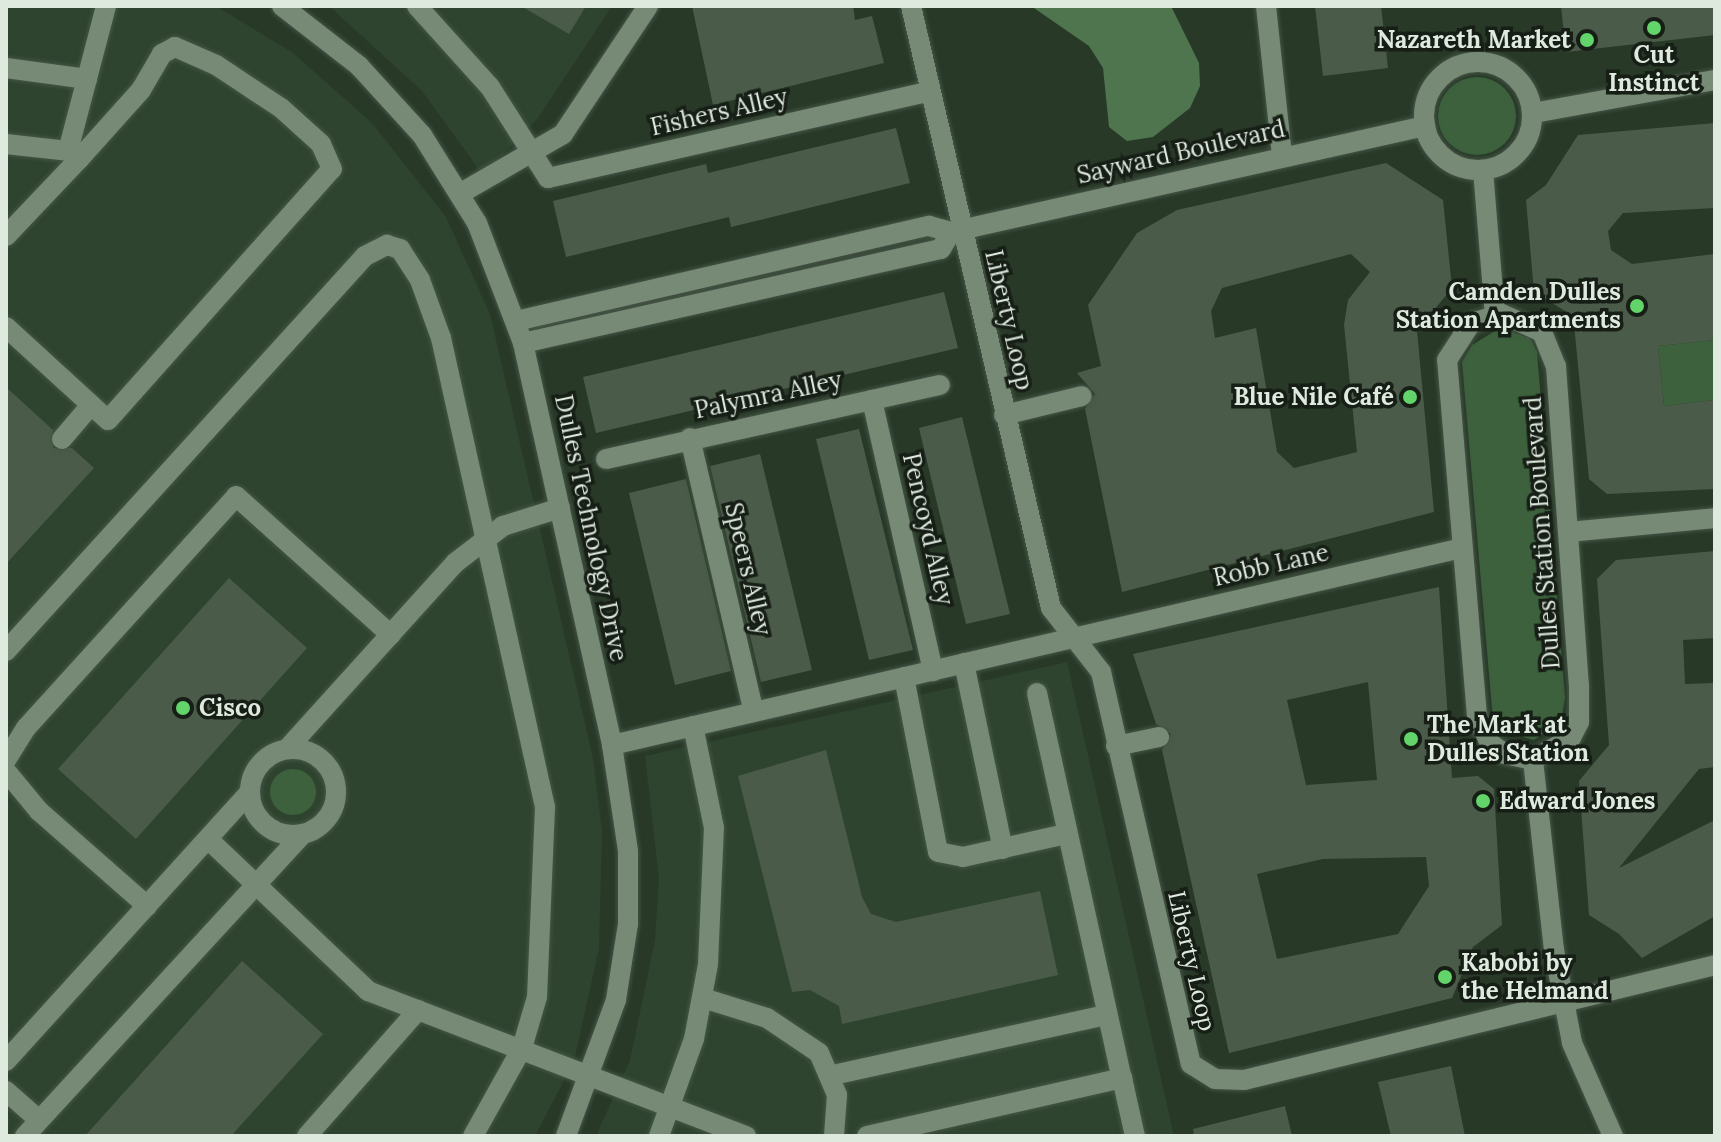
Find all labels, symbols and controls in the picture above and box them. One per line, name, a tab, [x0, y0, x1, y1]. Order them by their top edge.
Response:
marker: Cut Instinct	[1645, 19, 1663, 37]
place label: Nazareth Market	[1377, 26, 1571, 54]
marker: Nazareth Market	[1578, 31, 1596, 49]
place label: Cut Instinct	[1608, 41, 1700, 97]
street label: Fishers Alley	[648, 82, 790, 142]
street label: Sayward Boulevard	[1074, 114, 1288, 190]
street label: Liberty Loop	[979, 247, 1039, 393]
place label: Camden Dulles Station Apartments	[1396, 278, 1621, 334]
marker: Camden Dulles Station Apartments	[1628, 297, 1646, 315]
street label: Palymra Alley	[692, 365, 844, 425]
place label: Blue Nile Café	[1234, 383, 1394, 411]
marker: Blue Nile Café	[1401, 388, 1419, 406]
street label: Dulles Technology Drive	[549, 392, 633, 664]
street label: Dulles Station Boulevard	[1518, 396, 1566, 670]
street label: Pencoyd Alley	[897, 450, 959, 608]
street label: Speers Alley	[719, 500, 777, 638]
street label: Robb Lane	[1210, 538, 1332, 592]
place label: Cisco	[199, 694, 261, 722]
marker: Cisco	[174, 699, 192, 717]
place label: The Mark at Dulles Station	[1427, 711, 1589, 767]
marker: The Mark at Dulles Station	[1402, 730, 1420, 748]
place label: Edward Jones	[1499, 787, 1655, 815]
marker: Edward Jones	[1474, 792, 1492, 810]
street label: Liberty Loop	[1162, 888, 1222, 1034]
place label: Kabobi by the Helmand	[1461, 949, 1608, 1005]
marker: Kabobi by the Helmand	[1436, 968, 1454, 986]

